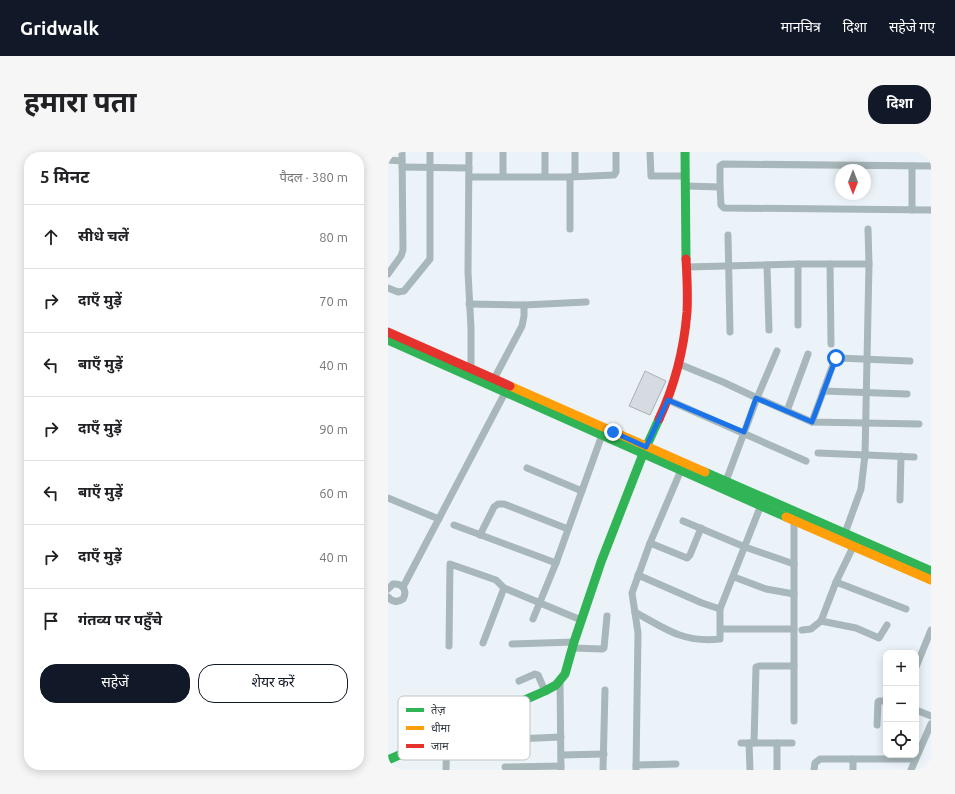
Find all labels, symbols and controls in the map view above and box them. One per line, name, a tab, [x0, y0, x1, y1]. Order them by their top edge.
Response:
text: Gridwalk	[20, 17, 99, 39]
text: मानचित्र	[781, 19, 821, 35]
text: दिशा	[843, 19, 867, 35]
text: सहेजे गए	[889, 19, 935, 35]
button: दिशा	[868, 85, 931, 124]
text: हमारा पता	[24, 86, 136, 117]
north arrow	[835, 164, 871, 200]
text: 5 मिनट	[40, 167, 89, 186]
text: पैदल · 380 m	[280, 170, 348, 184]
icon: ahead	[40, 226, 62, 248]
text: सीधे चलें	[78, 227, 129, 244]
text: 80 m	[319, 230, 348, 244]
icon: right	[40, 290, 62, 312]
text: दाएँ मुड़ें	[78, 291, 122, 308]
text: 70 m	[319, 294, 348, 308]
route start	[827, 349, 845, 367]
icon: left	[40, 354, 62, 376]
text: बाएँ मुड़ें	[78, 355, 123, 372]
text: 40 m	[319, 358, 348, 372]
icon: right	[40, 418, 62, 440]
text: दाएँ मुड़ें	[78, 419, 122, 436]
text: 90 m	[319, 422, 348, 436]
route end	[604, 423, 622, 441]
icon: left	[40, 482, 62, 504]
text: बाएँ मुड़ें	[78, 483, 123, 500]
text: 60 m	[319, 486, 348, 500]
icon: right	[40, 546, 62, 568]
text: दाएँ मुड़ें	[78, 547, 122, 564]
text: 40 m	[319, 550, 348, 564]
icon: arrive	[40, 610, 62, 632]
text: गंतव्य पर पहुँचे	[78, 611, 162, 628]
map controls	[883, 650, 919, 758]
button: +	[883, 650, 919, 686]
button: सहेजें	[40, 664, 190, 703]
button: शेयर करें	[198, 664, 348, 703]
button: −	[883, 686, 919, 722]
legend	[398, 696, 530, 760]
text: तेज़	[431, 704, 446, 716]
text: धीमा	[431, 722, 450, 734]
button: locate	[883, 722, 919, 758]
text: जाम	[431, 740, 449, 752]

